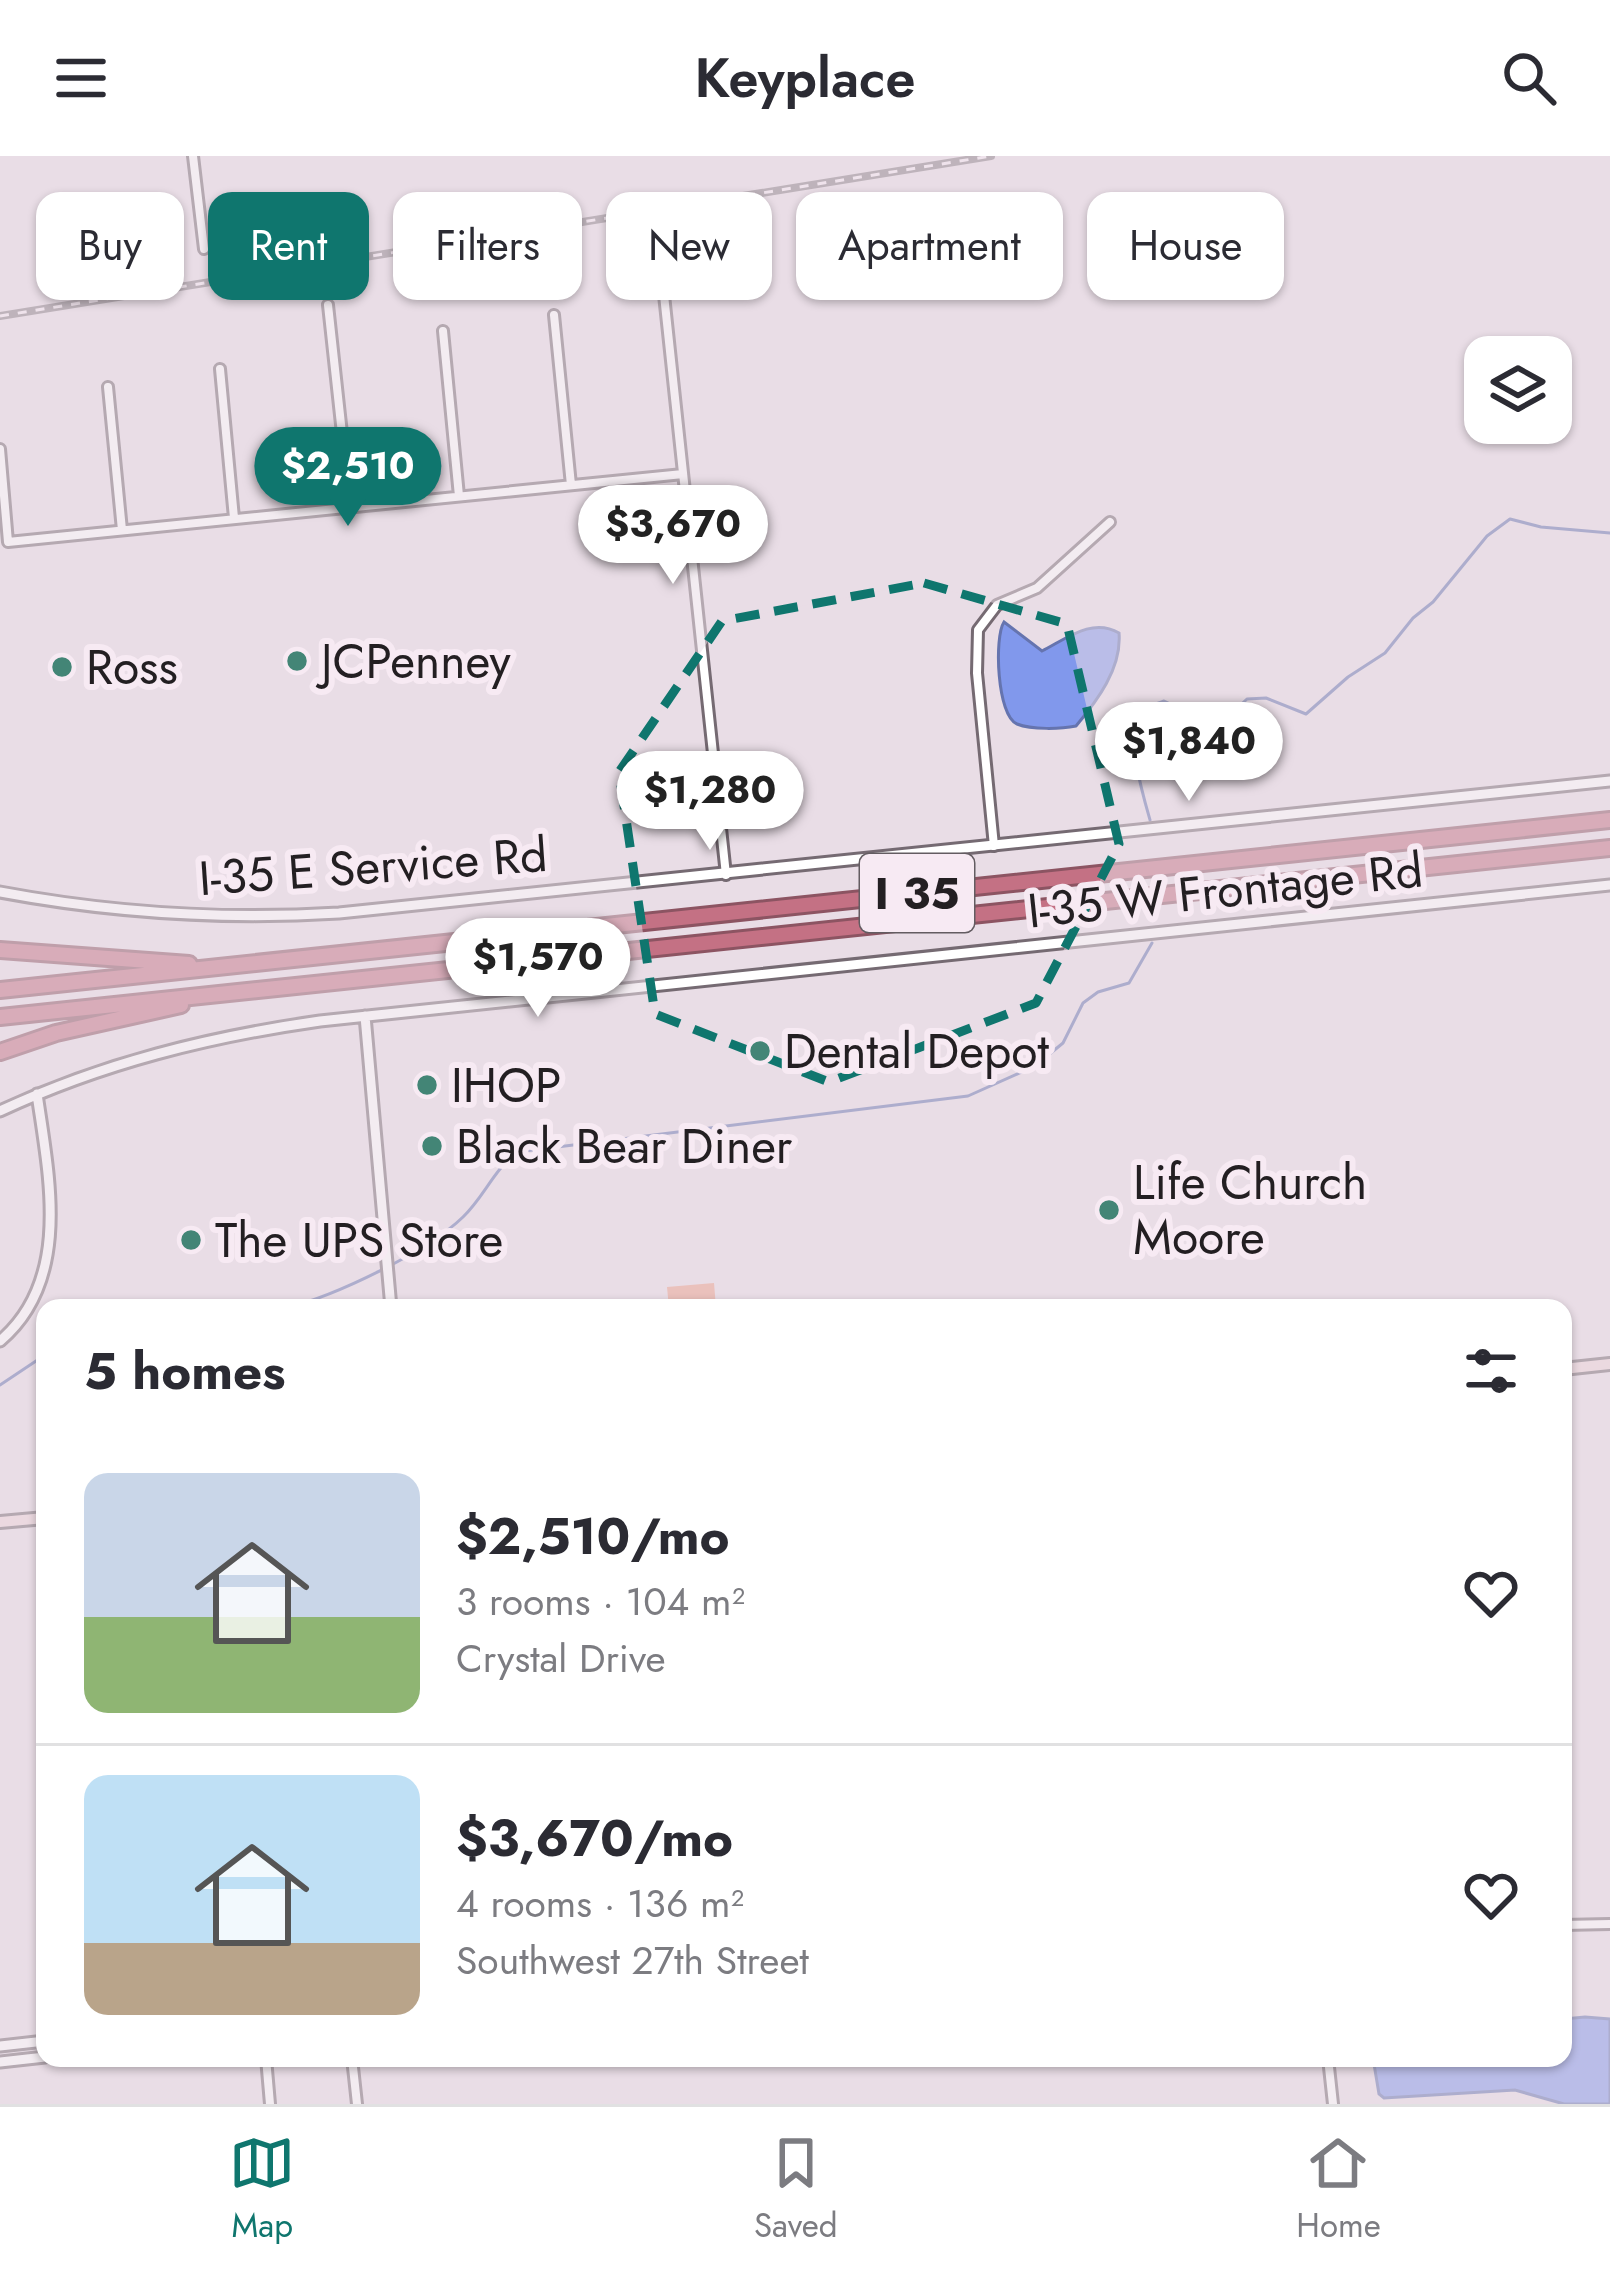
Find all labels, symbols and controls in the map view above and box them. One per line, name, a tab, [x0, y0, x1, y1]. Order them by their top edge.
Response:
text: Keyplace	[695, 39, 915, 117]
icon: menu	[48, 45, 114, 111]
icon: search	[1496, 45, 1562, 111]
chip: Buy	[36, 192, 184, 300]
chip: Rent	[208, 192, 369, 300]
chip: Filters	[393, 192, 582, 300]
chip: New	[606, 192, 772, 300]
chip: Apartment	[796, 192, 1063, 300]
chip: House	[1087, 192, 1284, 300]
map controls	[1464, 336, 1572, 444]
button: layers	[1464, 336, 1572, 444]
pin: $2,510	[250, 427, 446, 529]
text: $2,510	[281, 437, 415, 494]
pin: $3,670	[575, 485, 771, 587]
text: $3,670	[605, 495, 741, 552]
place label: JCPenney	[315, 627, 511, 696]
place label: Ross	[86, 633, 178, 702]
marker: JCPenney	[284, 648, 310, 674]
marker: Ross	[49, 654, 75, 680]
pin: $1,840	[1091, 702, 1287, 804]
text: $1,840	[1122, 712, 1256, 769]
pin: $1,280	[612, 751, 808, 853]
text: $1,280	[644, 761, 776, 818]
street label: I-35 E Service Rd	[196, 820, 550, 913]
street label: I-35 W Frontage Rd	[1024, 835, 1426, 946]
road number: I 35	[860, 854, 974, 932]
pin: $1,570	[440, 918, 636, 1020]
text: $1,570	[472, 928, 604, 985]
place label: Dental Depot	[784, 1017, 1050, 1086]
marker: Dental Depot	[747, 1038, 773, 1064]
place label: IHOP	[451, 1051, 561, 1120]
marker: IHOP	[414, 1072, 440, 1098]
place label: Black Bear Diner	[456, 1112, 793, 1181]
marker: Black Bear Diner	[419, 1133, 445, 1159]
place label: Life Church Moore	[1133, 1148, 1367, 1272]
marker: Life Church Moore	[1096, 1197, 1122, 1223]
place label: The UPS Store	[215, 1206, 503, 1275]
marker: The UPS Store	[178, 1227, 204, 1253]
text: 5 homes	[84, 1334, 286, 1408]
icon: filters	[1458, 1338, 1524, 1404]
text: $2,510/mo	[456, 1499, 730, 1573]
icon: home	[180, 1521, 324, 1665]
icon: heart	[1458, 1560, 1524, 1626]
text: 3 rooms · 104 m²	[456, 1573, 745, 1630]
text: Crystal Drive	[456, 1630, 666, 1687]
text: $3,670/mo	[456, 1801, 733, 1875]
icon: home	[180, 1823, 324, 1967]
icon: heart	[1458, 1862, 1524, 1928]
text: 4 rooms · 136 m²	[456, 1875, 744, 1932]
text: Southwest 27th Street	[456, 1932, 809, 1989]
tab: Map	[229, 2130, 295, 2249]
tab: Saved	[754, 2130, 838, 2249]
tab: Home	[1296, 2130, 1381, 2249]

